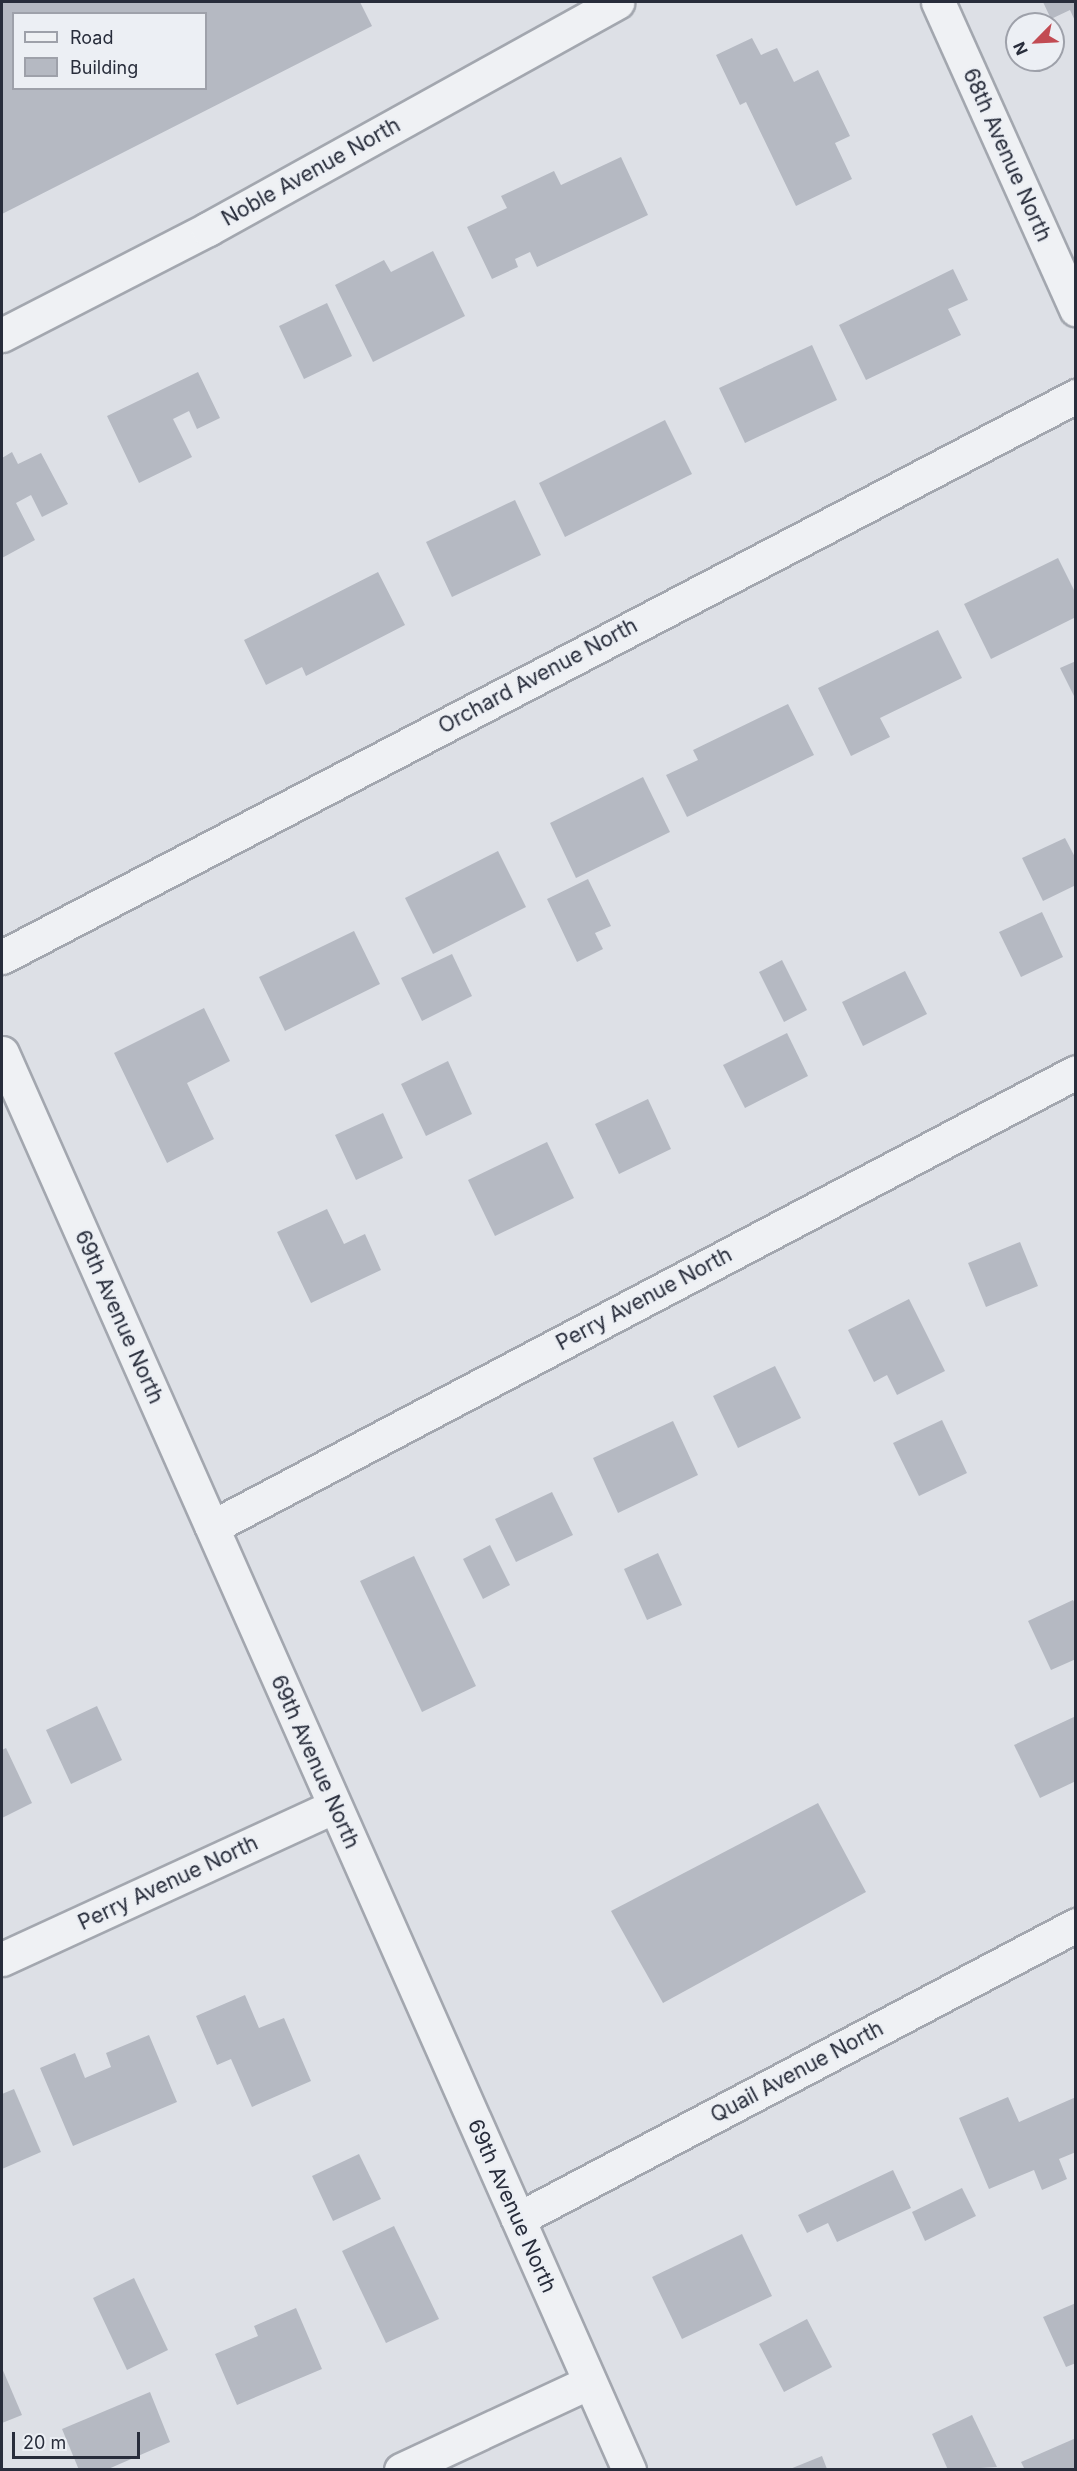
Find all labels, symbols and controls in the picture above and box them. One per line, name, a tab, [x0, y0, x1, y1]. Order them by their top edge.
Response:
legend	[12, 12, 207, 90]
north arrow	[1005, 12, 1065, 72]
text: Road	[70, 27, 113, 48]
text: N	[1009, 39, 1032, 58]
text: Building	[70, 57, 138, 78]
street label: 68th Avenue North	[957, 65, 1057, 245]
street label: Noble Avenue North	[217, 112, 405, 232]
street label: Orchard Avenue North	[434, 613, 642, 739]
street label: 69th Avenue North	[69, 1226, 169, 1408]
street label: Perry Avenue North	[552, 1242, 736, 1356]
street label: 69th Avenue North	[265, 1671, 365, 1853]
street label: Perry Avenue North	[74, 1830, 262, 1936]
street label: Quail Avenue North	[706, 2016, 888, 2128]
street label: 69th Avenue North	[462, 2115, 562, 2297]
scale bar	[15, 2420, 142, 2458]
text: 20 m	[23, 2432, 66, 2453]

